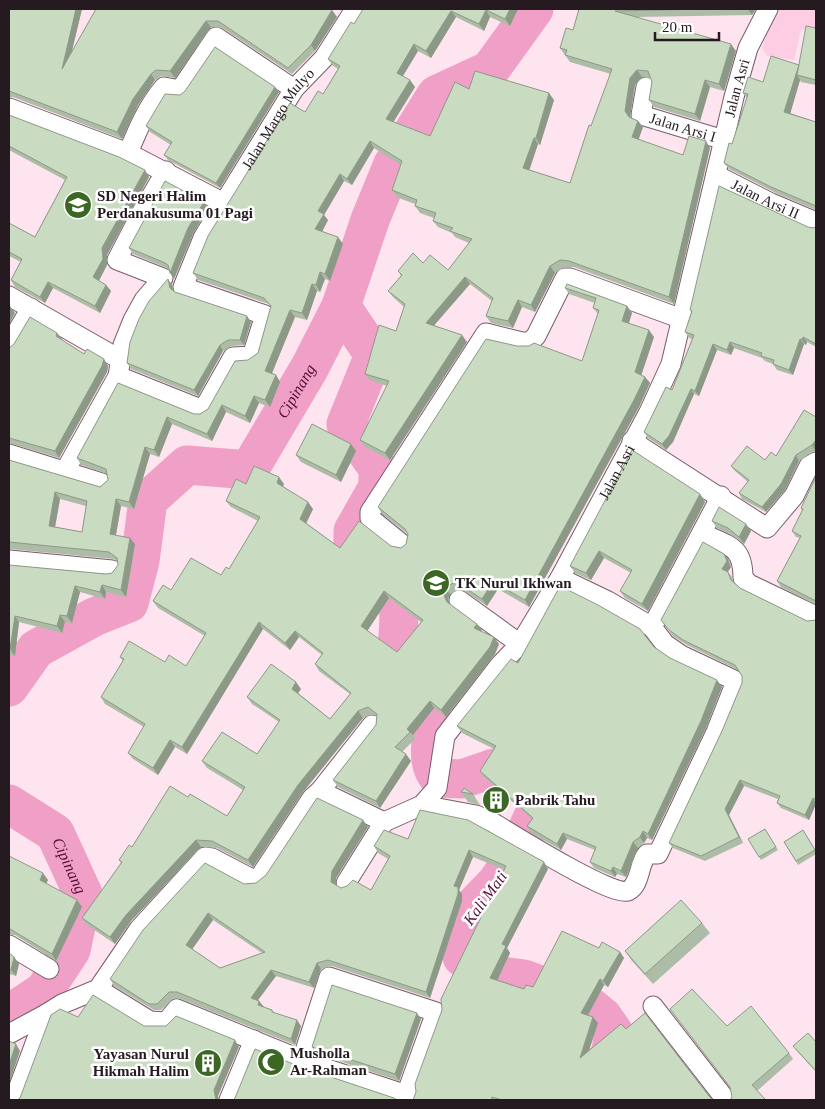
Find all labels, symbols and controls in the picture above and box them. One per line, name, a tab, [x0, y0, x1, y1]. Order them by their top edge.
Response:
scale bar	[655, 10, 719, 42]
text: 20 m	[662, 19, 693, 35]
street label: Jalan Asri	[722, 57, 752, 119]
street label: Jalan Margo Mulyo	[239, 65, 317, 172]
street label: Jalan Arsi I	[648, 110, 718, 145]
street label: Jalan Arsi II	[729, 176, 802, 222]
place label: SD Negeri Halim Perdanakusuma 01 Pagi	[97, 188, 253, 221]
school or university icon: SD Negeri Halim Perdanakusuma 01 Pagi	[63, 190, 93, 220]
water label: Cipinang	[273, 361, 319, 421]
street label: Jalan Asri	[596, 442, 638, 502]
school or university icon: TK Nurul Ikhwan	[421, 568, 451, 598]
place label: TK Nurul Ikhwan	[455, 575, 572, 591]
building icon: Pabrik Tahu	[481, 785, 511, 815]
place label: Pabrik Tahu	[515, 792, 595, 808]
water label: Cipinang	[50, 835, 90, 896]
water label: Kali Mati	[459, 868, 510, 929]
place label: Musholla Ar-Rahman	[290, 1045, 368, 1078]
place label: Yayasan Nurul Hikmah Halim	[93, 1046, 190, 1079]
mosque icon: Musholla Ar-Rahman	[256, 1047, 286, 1077]
building icon: Yayasan Nurul Hikmah Halim	[193, 1048, 223, 1078]

